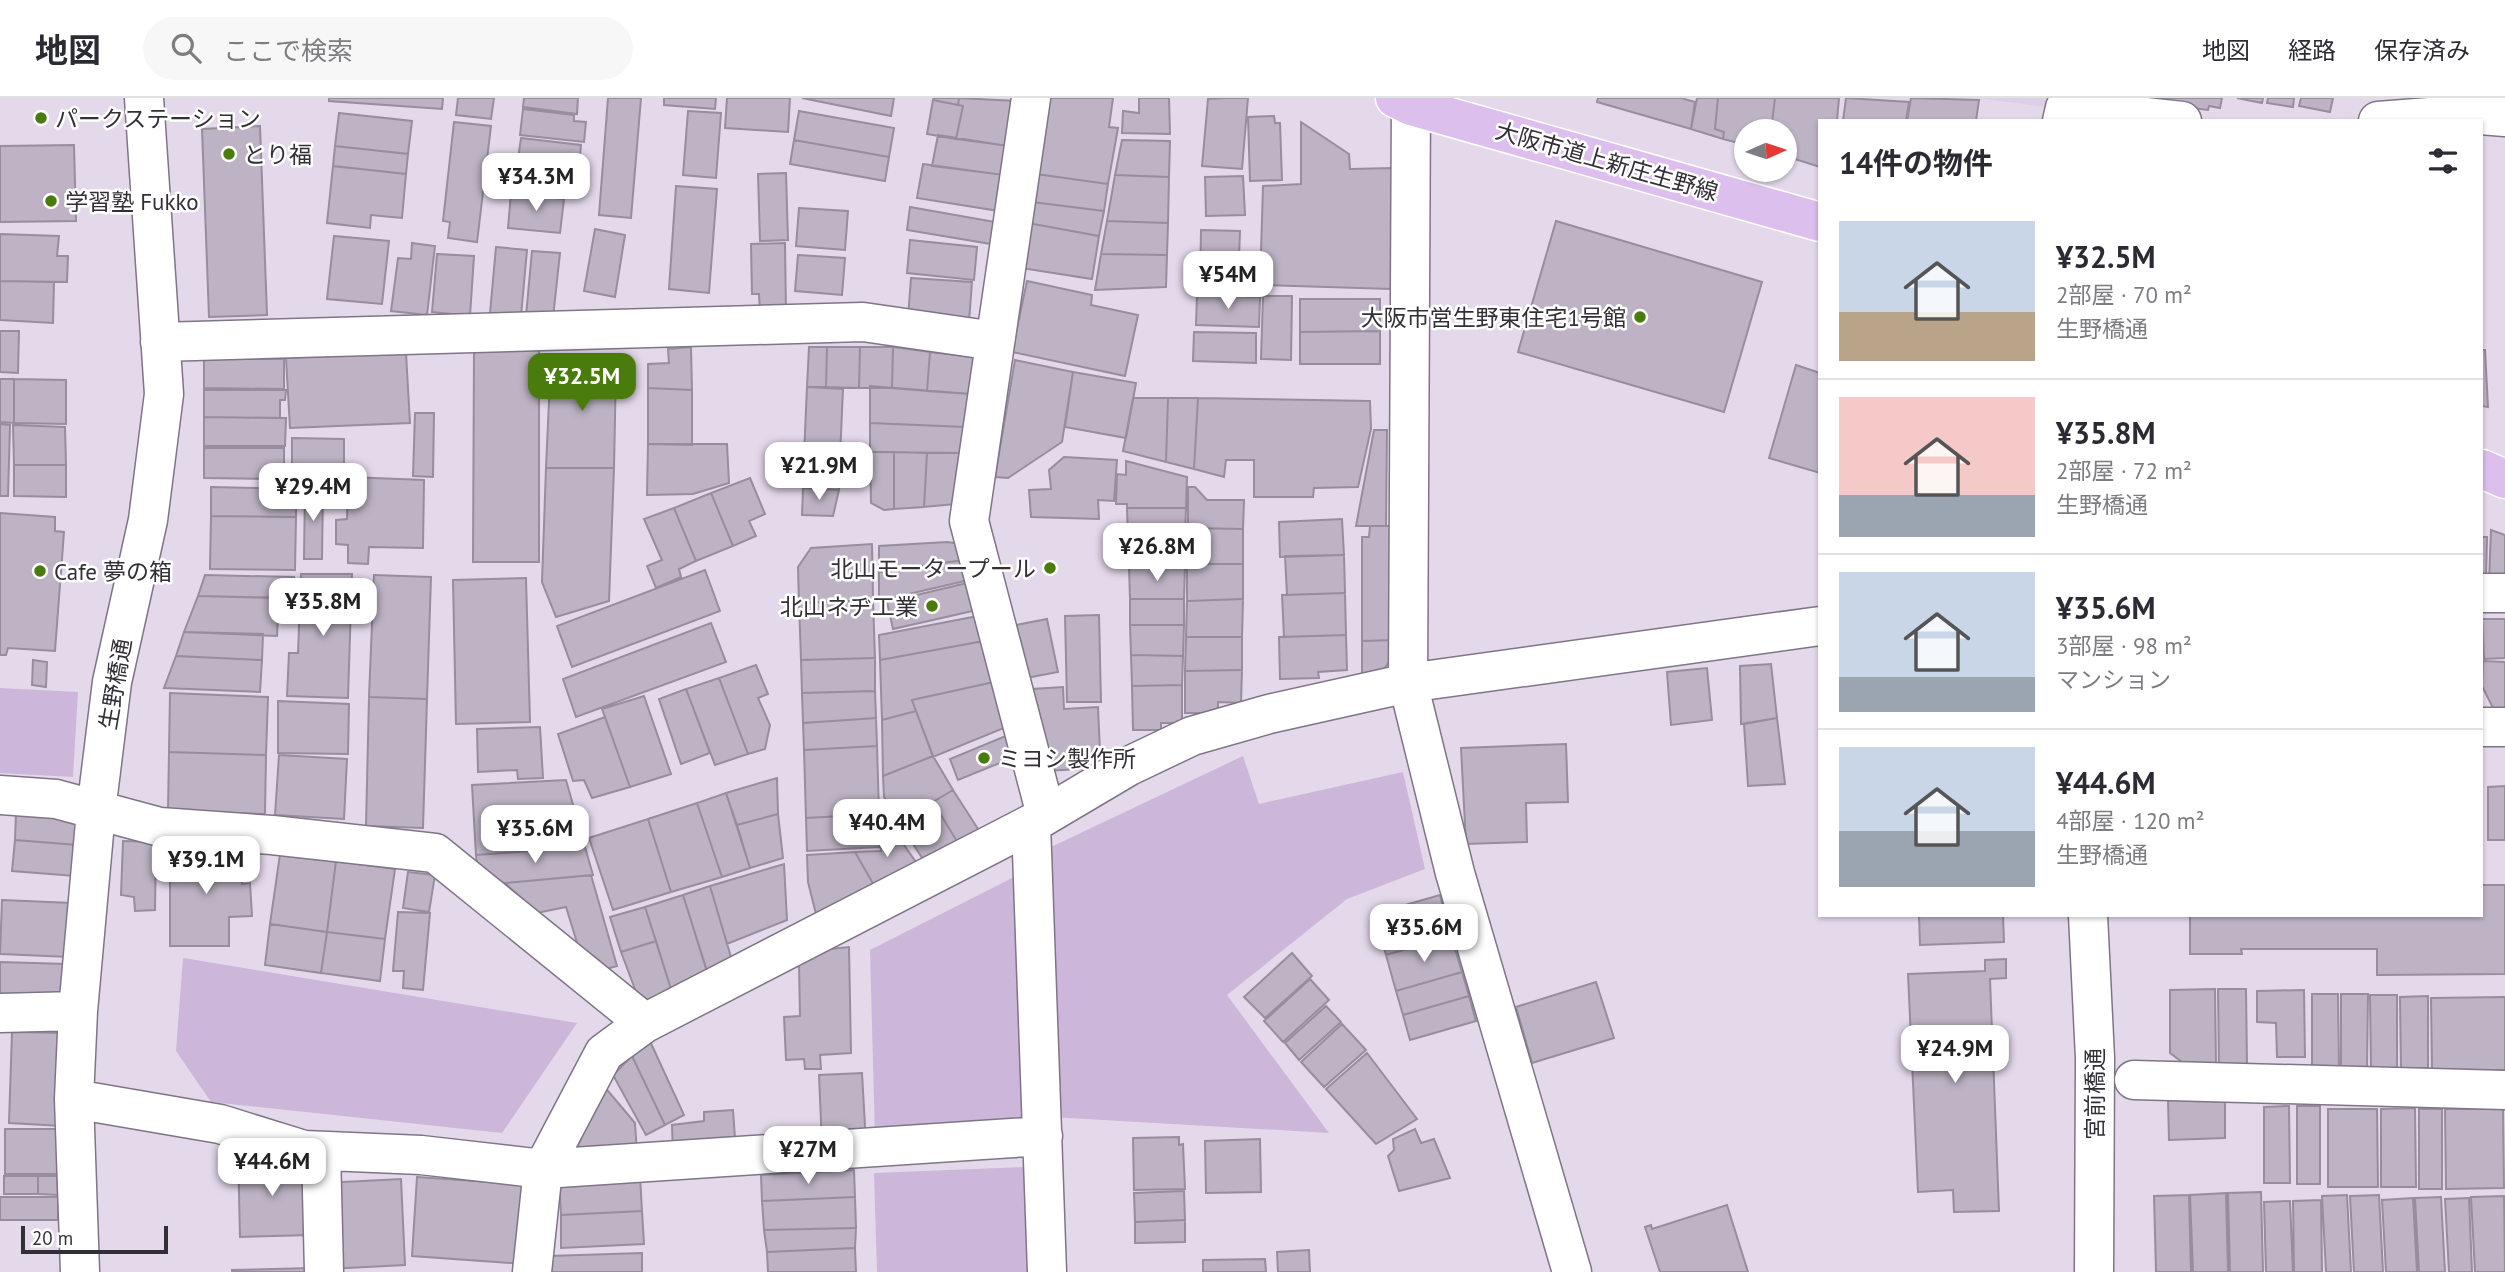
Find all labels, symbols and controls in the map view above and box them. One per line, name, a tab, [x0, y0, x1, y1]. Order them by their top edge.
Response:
search box	[143, 17, 633, 80]
text: 地図	[35, 28, 101, 71]
icon: search	[167, 29, 205, 67]
text: ここで検索	[223, 34, 353, 67]
text: 地図	[2202, 35, 2250, 66]
text: 経路	[2288, 35, 2336, 66]
text: 保存済み	[2374, 35, 2470, 66]
place label: パークステーション	[55, 104, 261, 133]
marker: パークステーション	[33, 110, 49, 126]
street label: 大阪市道上新庄生野線	[1492, 115, 1722, 207]
north arrow	[1734, 119, 1797, 182]
map controls	[1734, 119, 1797, 182]
place label: とり福	[243, 140, 312, 169]
icon: filters	[2424, 142, 2462, 180]
text: 14件の物件	[1839, 143, 1993, 182]
marker: とり福	[221, 146, 237, 162]
pin: ¥34.3M	[479, 153, 593, 213]
text: ¥34.3M	[498, 161, 574, 190]
place label: 学習塾 Fukko	[65, 187, 199, 216]
marker: 学習塾 Fukko	[43, 193, 59, 209]
text: ¥32.5M	[2056, 237, 2155, 276]
icon: home	[1895, 249, 1979, 333]
pin: ¥54M	[1187, 252, 1269, 311]
text: ¥54M	[1199, 259, 1257, 288]
text: 2部屋 · 70 m²	[2056, 280, 2192, 309]
place label: 大阪市営生野東住宅1号館	[1360, 303, 1626, 332]
marker: 大阪市営生野東住宅1号館	[1632, 309, 1648, 325]
text: 生野橋通	[2056, 314, 2148, 343]
pin: ¥32.5M	[525, 354, 639, 413]
text: ¥32.5M	[544, 361, 620, 390]
text: ¥35.8M	[2056, 413, 2155, 452]
icon: home	[1895, 425, 1979, 509]
pin: ¥21.9M	[762, 442, 876, 502]
text: ¥21.9M	[781, 450, 857, 479]
text: 2部屋 · 72 m²	[2056, 456, 2192, 485]
pin: ¥29.4M	[256, 464, 370, 523]
text: ¥29.4M	[275, 471, 351, 500]
text: 生野橋通	[2056, 490, 2148, 519]
pin: ¥26.8M	[1100, 524, 1214, 583]
text: ¥26.8M	[1119, 531, 1195, 560]
place label: 北山モータープール	[830, 554, 1036, 583]
place label: Cafe 夢の箱	[54, 557, 172, 586]
marker: 北山モータープール	[1042, 560, 1058, 576]
marker: Cafe 夢の箱	[32, 563, 48, 579]
pin: ¥35.8M	[266, 578, 380, 638]
text: ¥35.8M	[285, 586, 361, 615]
text: ¥35.6M	[2056, 588, 2155, 627]
place label: 北山ネヂ工業	[780, 592, 918, 621]
marker: 北山ネヂ工業	[924, 598, 940, 614]
icon: home	[1895, 600, 1979, 684]
text: 3部屋 · 98 m²	[2056, 631, 2192, 660]
street label: 生野橋通	[93, 636, 137, 732]
text: マンション	[2056, 665, 2171, 694]
place label: ミヨシ製作所	[998, 744, 1136, 773]
marker: ミヨシ製作所	[976, 750, 992, 766]
text: ¥44.6M	[2056, 763, 2155, 802]
icon: home	[1895, 775, 1979, 859]
pin: ¥40.4M	[830, 800, 944, 859]
pin: ¥35.6M	[478, 806, 592, 865]
text: 4部屋 · 120 m²	[2056, 806, 2204, 835]
text: ¥40.4M	[849, 807, 925, 836]
text: ¥35.6M	[497, 813, 573, 842]
pin: ¥39.1M	[149, 836, 263, 896]
text: 生野橋通	[2056, 840, 2148, 869]
text: ¥39.1M	[168, 844, 244, 873]
pin: ¥35.6M	[1367, 904, 1481, 964]
text: ¥35.6M	[1386, 912, 1462, 941]
pin: ¥24.9M	[1898, 1026, 2012, 1085]
text: ¥24.9M	[1917, 1033, 1993, 1062]
street label: 宮前橋通	[2080, 1048, 2109, 1140]
pin: ¥27M	[767, 1126, 849, 1186]
text: ¥27M	[779, 1134, 837, 1163]
pin: ¥44.6M	[215, 1138, 329, 1198]
text: ¥44.6M	[234, 1146, 310, 1175]
scale bar	[21, 1223, 168, 1255]
text: 20 m	[32, 1226, 73, 1250]

